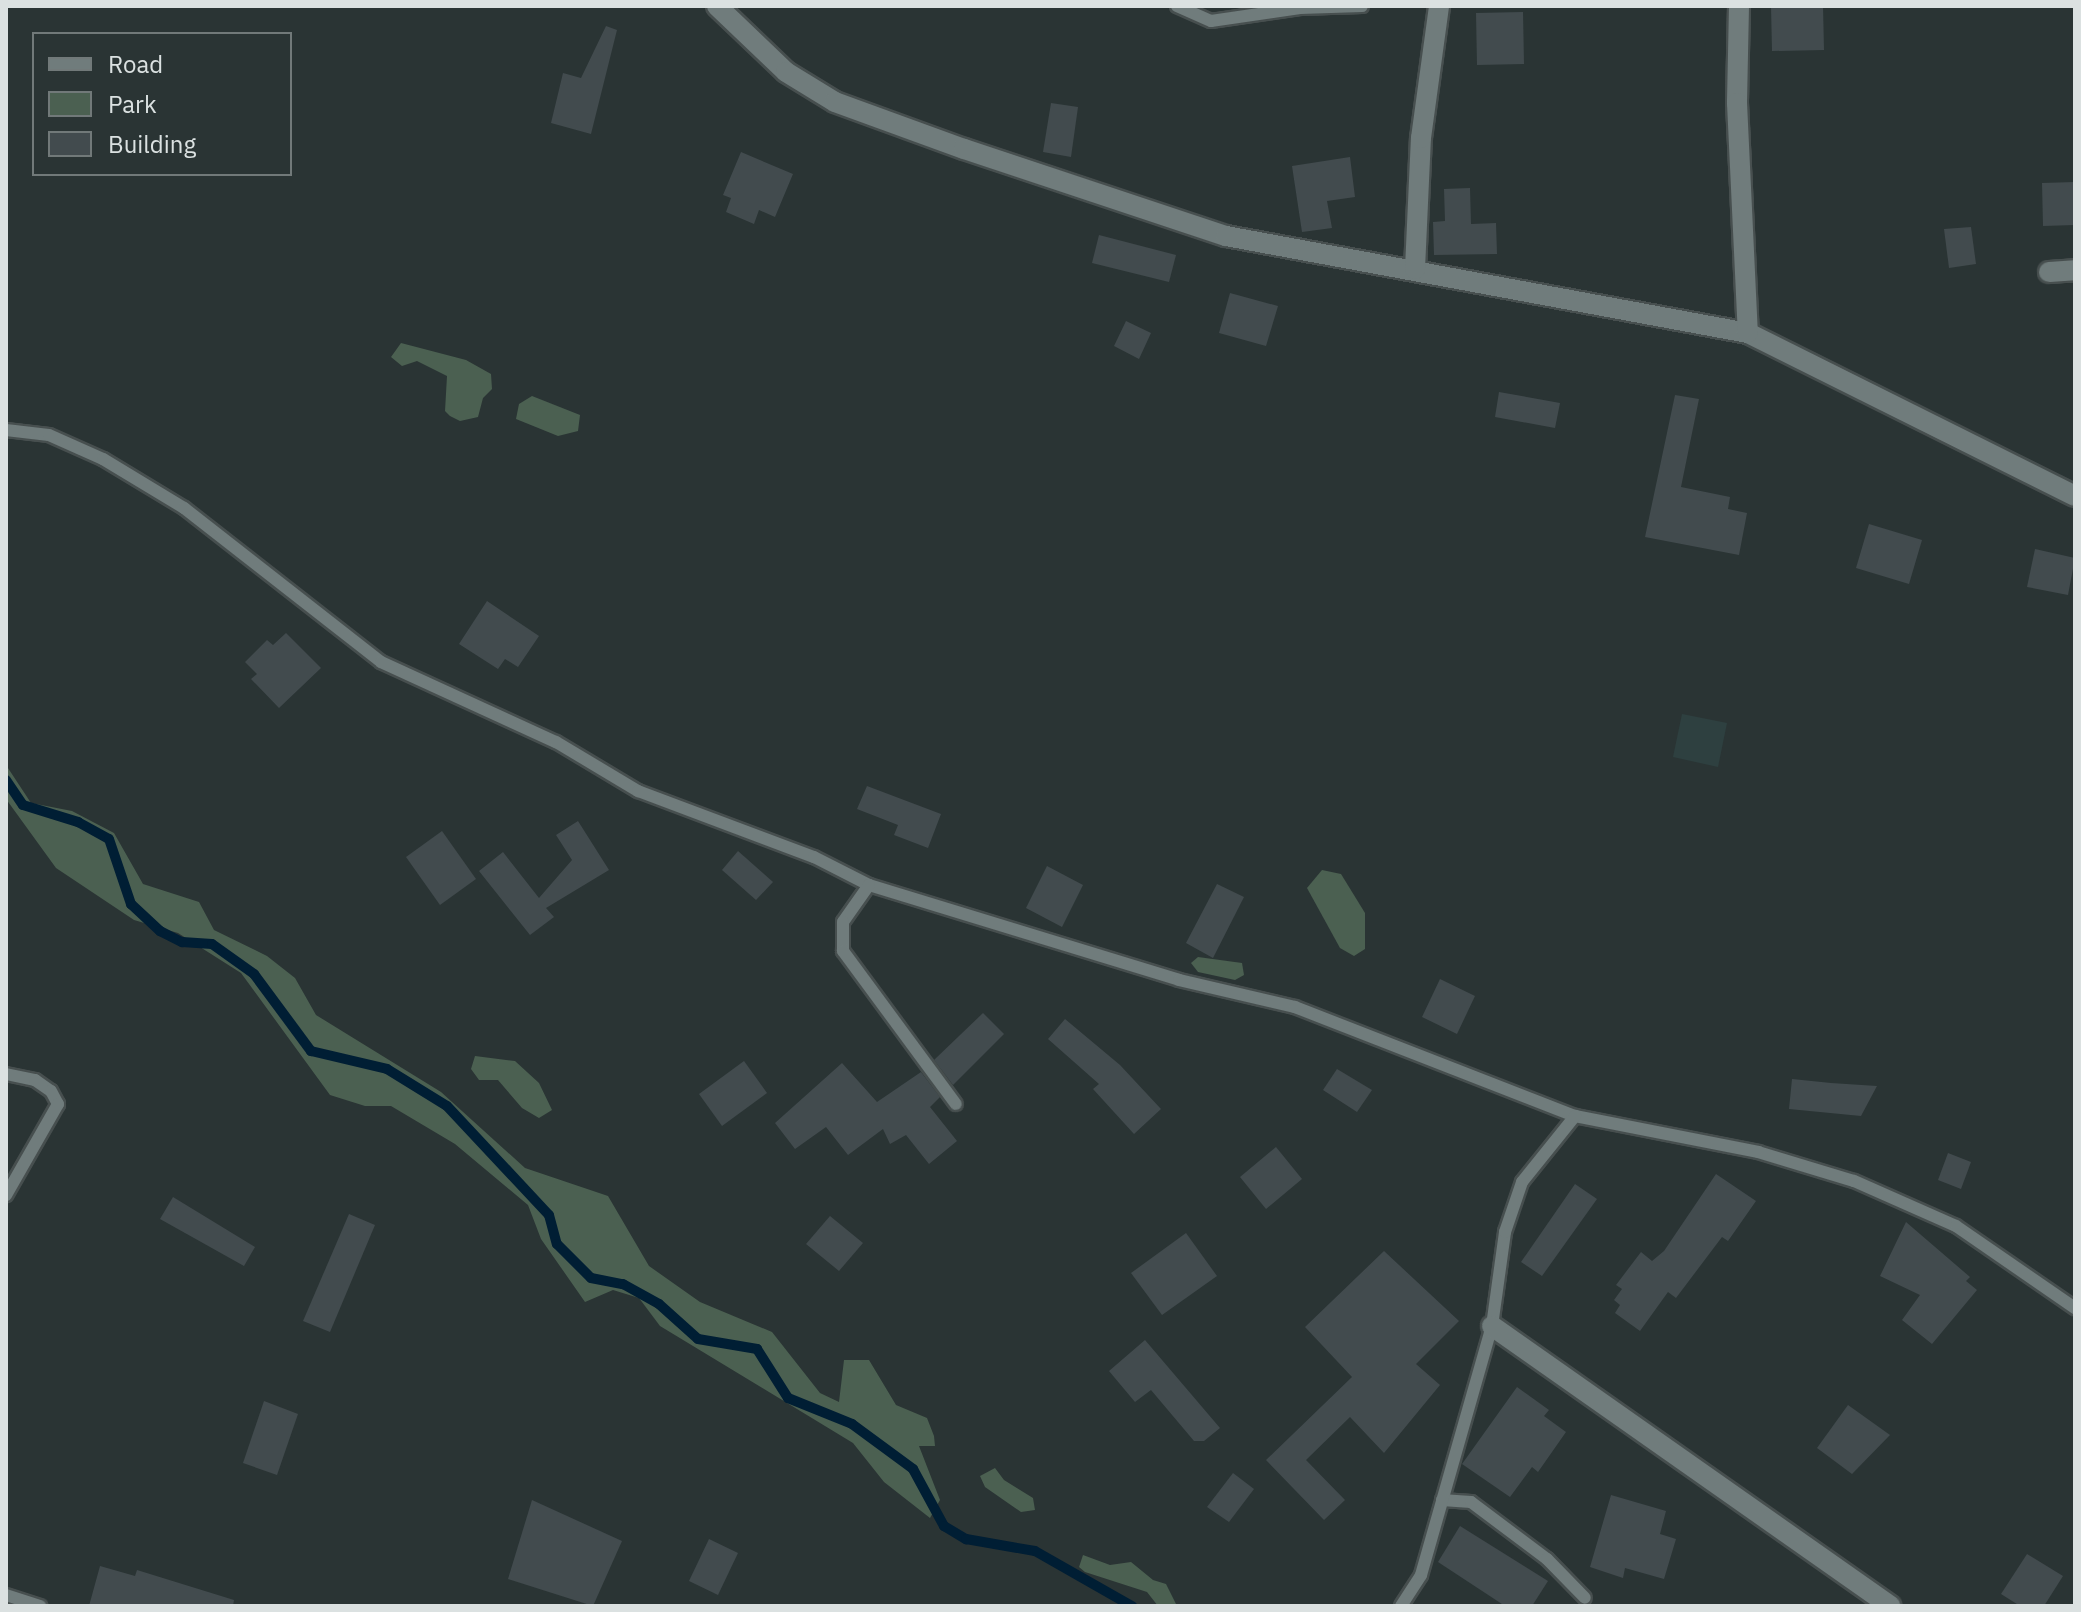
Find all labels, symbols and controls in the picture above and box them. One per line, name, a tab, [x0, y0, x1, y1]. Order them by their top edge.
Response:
legend	[32, 32, 292, 176]
text: Road	[108, 48, 163, 80]
text: Park	[108, 88, 157, 120]
text: Building	[108, 128, 196, 160]

